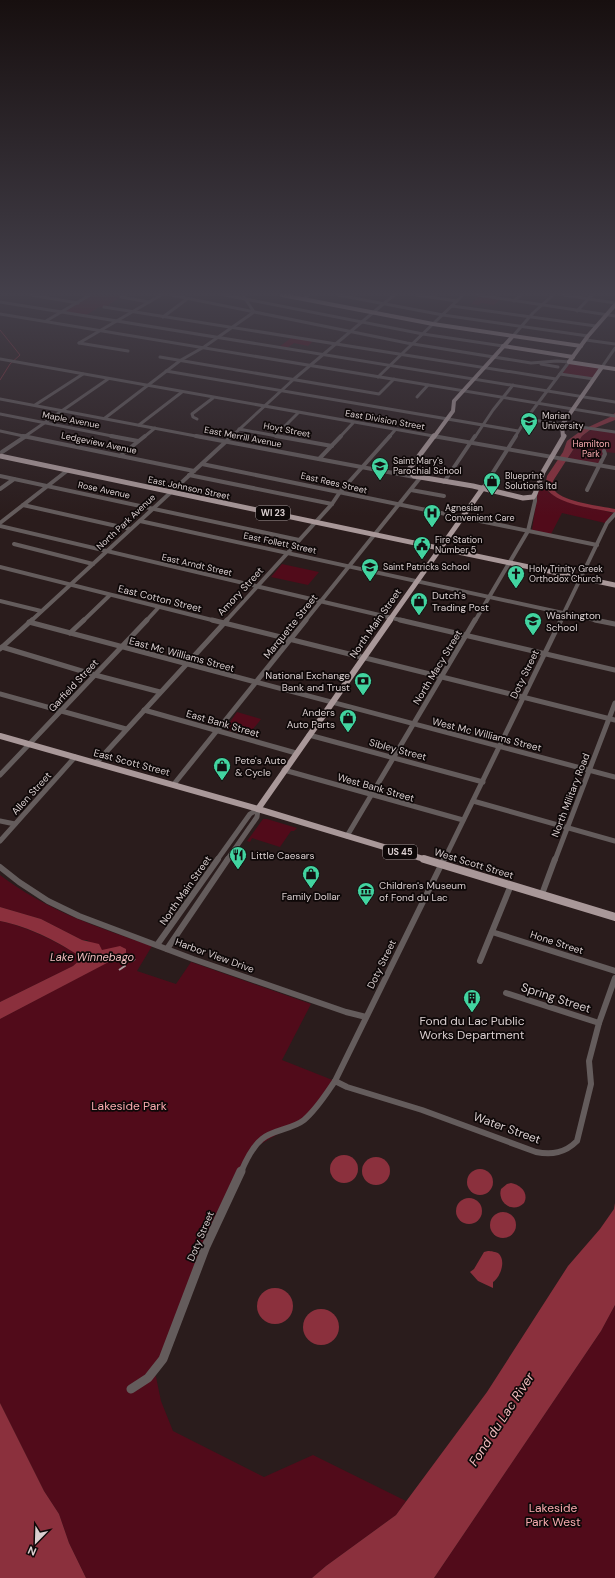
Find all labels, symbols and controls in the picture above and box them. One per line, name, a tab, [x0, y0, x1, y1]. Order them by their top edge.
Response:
street label: East Division Street	[344, 407, 426, 433]
street label: Maple Avenue	[41, 409, 101, 431]
place label: Marian University	[542, 410, 583, 432]
school or university icon: Marian University	[519, 411, 539, 436]
street label: Hoyt Street	[263, 420, 312, 441]
street label: East Merrill Avenue	[203, 424, 283, 450]
street label: Ledgeview Avenue	[60, 429, 138, 457]
park label: Hamilton Park	[572, 438, 610, 460]
place label: Saint Mary's Parochial School	[393, 455, 461, 477]
school or university icon: Saint Mary's Parochial School	[370, 456, 390, 481]
street label: East Rees Street	[300, 470, 369, 497]
place label: Blueprint Solutions ltd	[505, 470, 557, 492]
shop icon: Blueprint Solutions ltd	[482, 471, 502, 496]
street label: East Johnson Street	[147, 473, 231, 503]
street label: Rose Avenue	[77, 479, 131, 501]
street label: North Park Avenue	[94, 491, 158, 553]
place label: Agnesian Convenient Care	[445, 502, 515, 524]
hospital icon: Agnesian Convenient Care	[422, 503, 442, 528]
road number: WI 23	[256, 506, 290, 520]
street label: East Follett Street	[242, 529, 318, 557]
place label: Fire Station Number 5	[435, 534, 482, 556]
public building icon: Fire Station Number 5	[412, 535, 432, 560]
street label: East Arndt Street	[161, 551, 234, 579]
school or university icon: Saint Patricks School	[360, 557, 380, 582]
place label: Saint Patricks School	[383, 561, 470, 573]
place label: Holy Trinity Greek Orthodox Church	[529, 563, 603, 585]
street label: Amory Street	[215, 564, 266, 618]
church icon: Holy Trinity Greek Orthodox Church	[506, 564, 526, 589]
street label: East Cotton Street	[117, 582, 203, 615]
street label: North Main Street	[347, 586, 404, 661]
place label: Dutch's Trading Post	[432, 589, 489, 614]
street label: Marquette Street	[260, 591, 320, 661]
shop icon: Dutch's Trading Post	[409, 591, 429, 616]
place label: Washington School	[546, 609, 601, 634]
school or university icon: Washington School	[523, 611, 543, 636]
street label: North Macy Street	[410, 627, 465, 707]
street label: East Mc Williams Street	[128, 634, 236, 675]
street label: Doty Street	[507, 647, 542, 701]
street label: Garfield Street	[46, 656, 101, 714]
place label: National Exchange Bank and Trust	[265, 669, 350, 694]
bank icon: National Exchange Bank and Trust	[353, 671, 373, 696]
place label: Anders Auto Parts	[287, 706, 335, 731]
street label: East Bank Street	[185, 707, 261, 740]
shop icon: Anders Auto Parts	[338, 708, 358, 733]
street label: West Mc Williams Street	[431, 715, 543, 754]
street label: Sibley Street	[368, 736, 428, 763]
street label: East Scott Street	[92, 746, 172, 779]
street label: North Military Road	[548, 751, 592, 839]
place label: Pete's Auto & Cycle	[235, 754, 286, 779]
shop icon: Pete's Auto & Cycle	[212, 756, 232, 781]
street label: Allen Street	[9, 769, 54, 818]
street label: West Bank Street	[336, 770, 416, 805]
restaurant icon: Little Caesars	[228, 845, 248, 870]
road number: US 45	[383, 845, 417, 859]
street label: West Scott Street	[433, 845, 515, 882]
place label: Little Caesars	[251, 849, 315, 862]
street label: North Main Street	[157, 853, 214, 928]
shop icon: Family Dollar	[301, 864, 321, 889]
place label: Children's Museum of Fond du Lac	[379, 879, 466, 904]
museum icon: Children's Museum of Fond du Lac	[356, 881, 376, 906]
place label: Family Dollar	[282, 890, 341, 903]
street label: Hone Street	[529, 928, 585, 957]
street label: Harbor View Drive	[174, 935, 256, 976]
street label: Doty Street	[364, 937, 399, 991]
water label: Lake Winnebago	[50, 950, 135, 964]
street label: Spring Street	[519, 979, 593, 1017]
building icon: Fond du Lac Public Works Department	[462, 988, 482, 1013]
place label: Fond du Lac Public Works Department	[419, 1013, 525, 1043]
park label: Lakeside Park	[91, 1098, 167, 1114]
street label: Water Street	[471, 1108, 543, 1148]
street label: Doty Street	[184, 1209, 217, 1263]
water label: Fond du Lac River	[465, 1368, 539, 1469]
park label: Lakeside Park West	[525, 1500, 581, 1530]
north arrow	[16, 1522, 56, 1562]
text: N	[26, 1543, 39, 1559]

